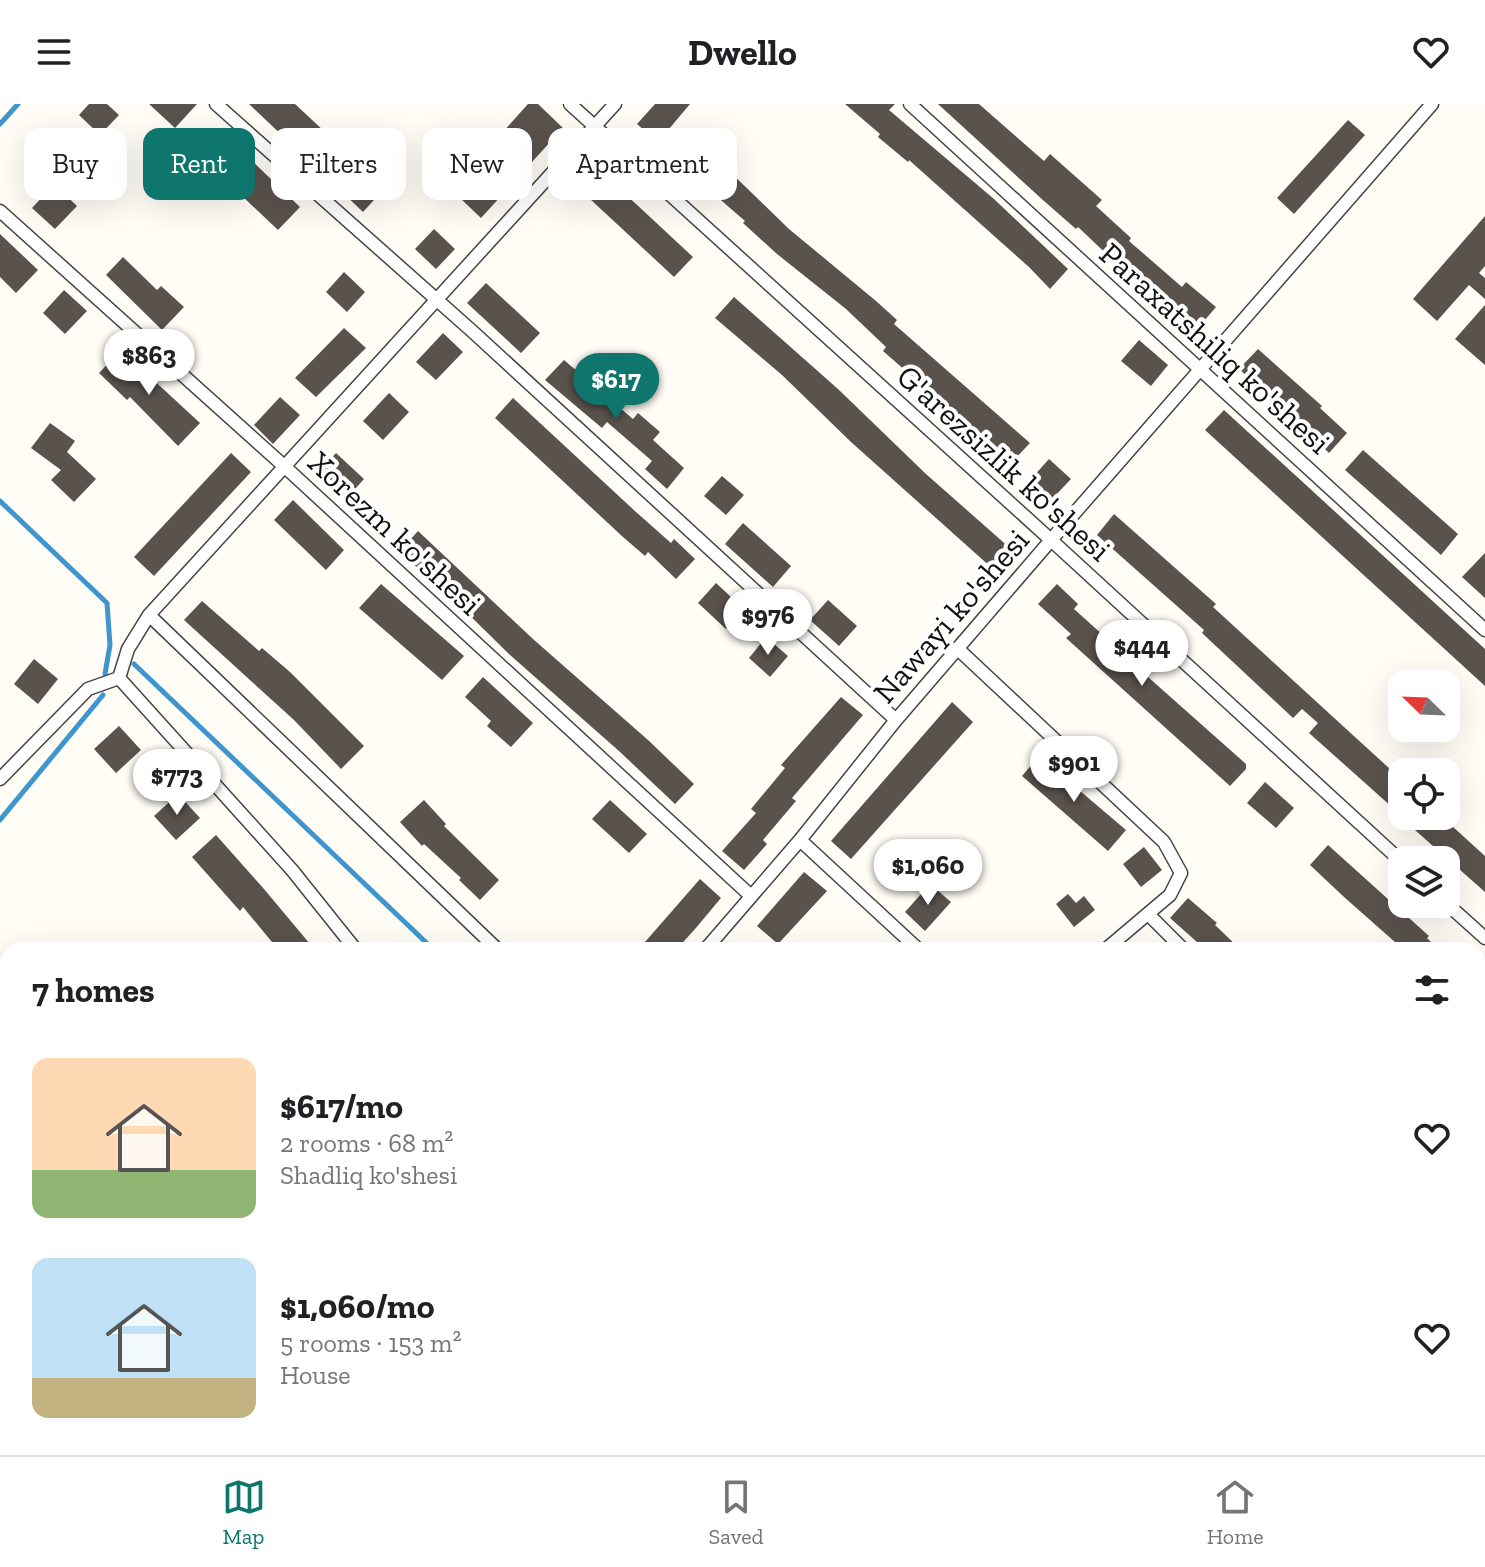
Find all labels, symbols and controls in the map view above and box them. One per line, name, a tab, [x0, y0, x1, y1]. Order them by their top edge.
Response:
icon: menu	[32, 30, 76, 74]
icon: heart	[1409, 30, 1453, 74]
text: Dwello	[688, 31, 797, 74]
chip: Buy	[24, 128, 127, 200]
chip: Rent	[143, 128, 255, 200]
chip: Filters	[271, 128, 406, 200]
chip: New	[422, 128, 532, 200]
chip: Apartment	[548, 128, 737, 200]
street label: Paraxatshiliq ko'shesi	[1092, 234, 1338, 462]
pin: $863	[102, 329, 196, 397]
text: $863	[122, 339, 176, 371]
pin: $617	[569, 353, 663, 421]
street label: G'arezsizlik ko'shesi	[889, 357, 1119, 569]
text: $617	[591, 363, 641, 395]
street label: Xorezm ko'shesi	[301, 443, 489, 623]
street label: Nawayi ko'shesi	[865, 521, 1037, 711]
pin: $976	[721, 589, 815, 657]
text: $976	[741, 599, 795, 631]
pin: $444	[1095, 620, 1189, 688]
text: $444	[1113, 630, 1171, 662]
north arrow	[1388, 670, 1460, 742]
map controls	[1388, 670, 1460, 918]
pin: $901	[1027, 736, 1121, 804]
text: $901	[1048, 746, 1100, 778]
pin: $773	[130, 749, 224, 817]
button: locate	[1388, 758, 1460, 830]
text: $773	[151, 759, 203, 791]
pin: $1,060	[863, 839, 993, 907]
button: layers	[1388, 846, 1460, 918]
text: $1,060	[892, 849, 964, 881]
icon: filters	[1410, 968, 1454, 1012]
text: 7 homes	[32, 970, 155, 1011]
text: $617/mo	[280, 1086, 403, 1127]
icon: home	[96, 1090, 192, 1186]
icon: heart	[1410, 1116, 1454, 1160]
text: 2 rooms · 68 m²	[280, 1127, 453, 1159]
text: Shadliq ko'shesi	[280, 1159, 457, 1191]
text: $1,060/mo	[280, 1286, 434, 1327]
icon: home	[96, 1290, 192, 1386]
icon: heart	[1410, 1316, 1454, 1360]
text: 5 rooms · 153 m²	[280, 1327, 462, 1359]
text: House	[280, 1359, 351, 1391]
tab: Map	[222, 1475, 266, 1550]
tab: Saved	[709, 1475, 764, 1550]
tab: Home	[1207, 1475, 1263, 1550]

